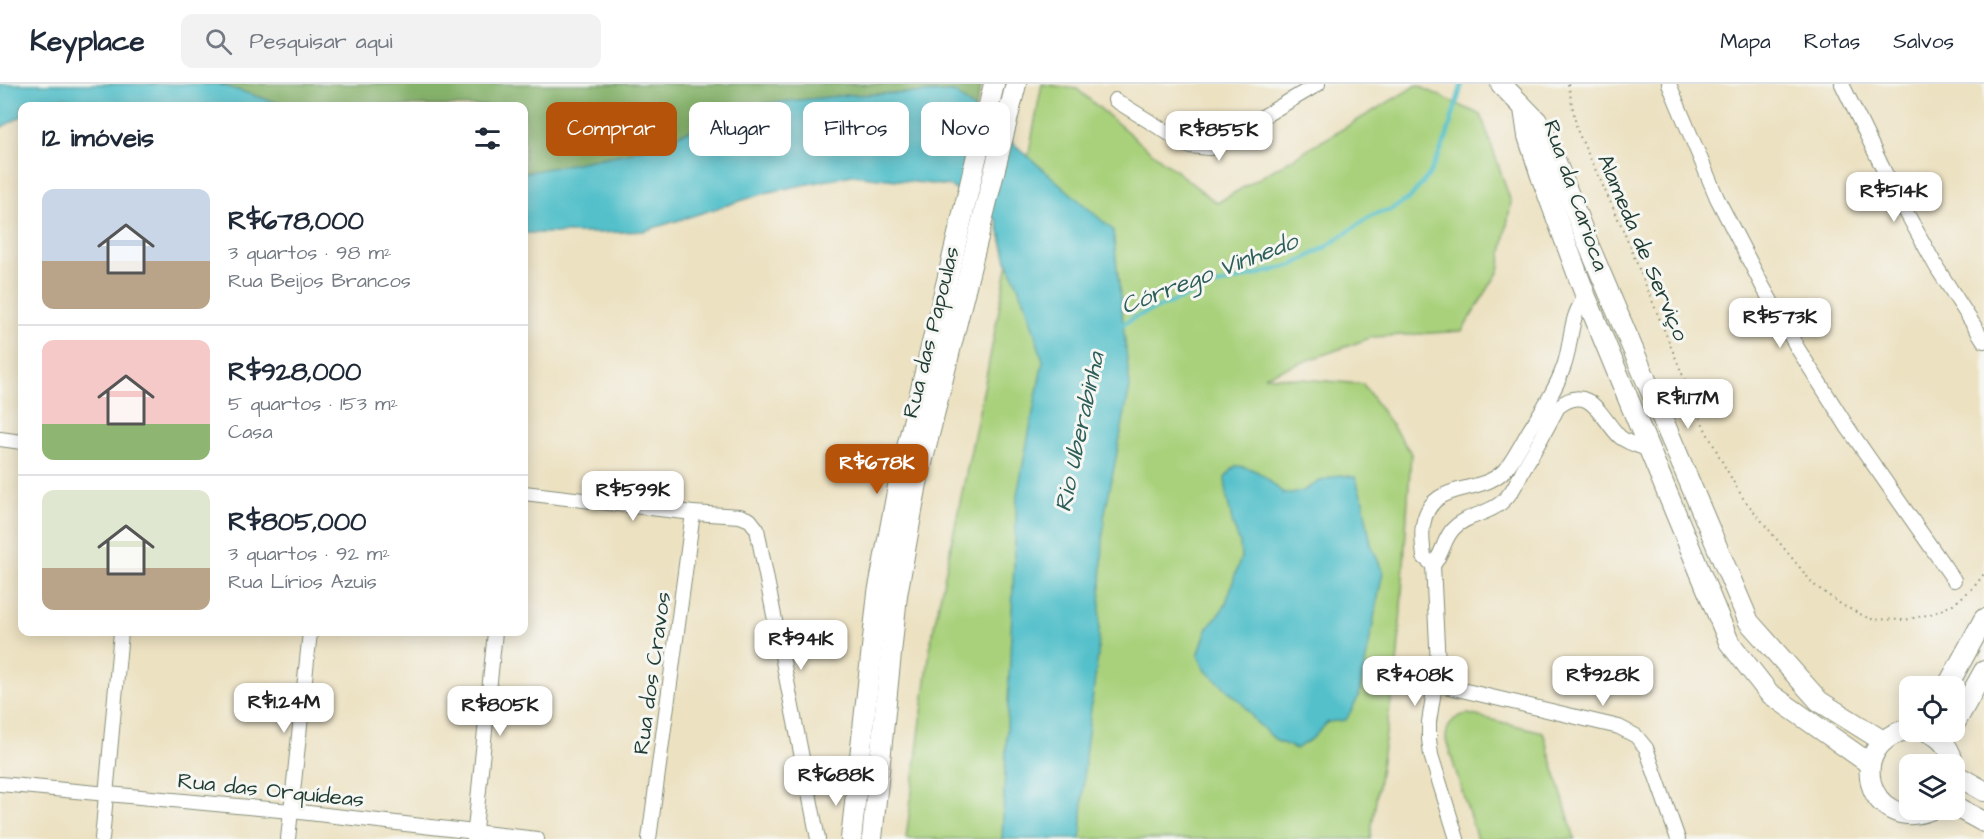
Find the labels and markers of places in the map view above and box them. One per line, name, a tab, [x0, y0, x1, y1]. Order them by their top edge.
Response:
pin: R$855K	[1170, 111, 1268, 162]
pin: R$514K	[1845, 172, 1943, 223]
pin: R$573K	[1731, 298, 1829, 349]
pin: R$1.17M	[1633, 379, 1743, 430]
pin: R$678K	[828, 444, 926, 495]
pin: R$599K	[584, 471, 682, 522]
pin: R$941K	[752, 620, 850, 671]
pin: R$408K	[1366, 656, 1464, 707]
pin: R$928K	[1554, 656, 1652, 707]
pin: R$1.24M	[229, 683, 339, 734]
pin: R$805K	[451, 686, 549, 737]
pin: R$688K	[787, 756, 885, 807]

